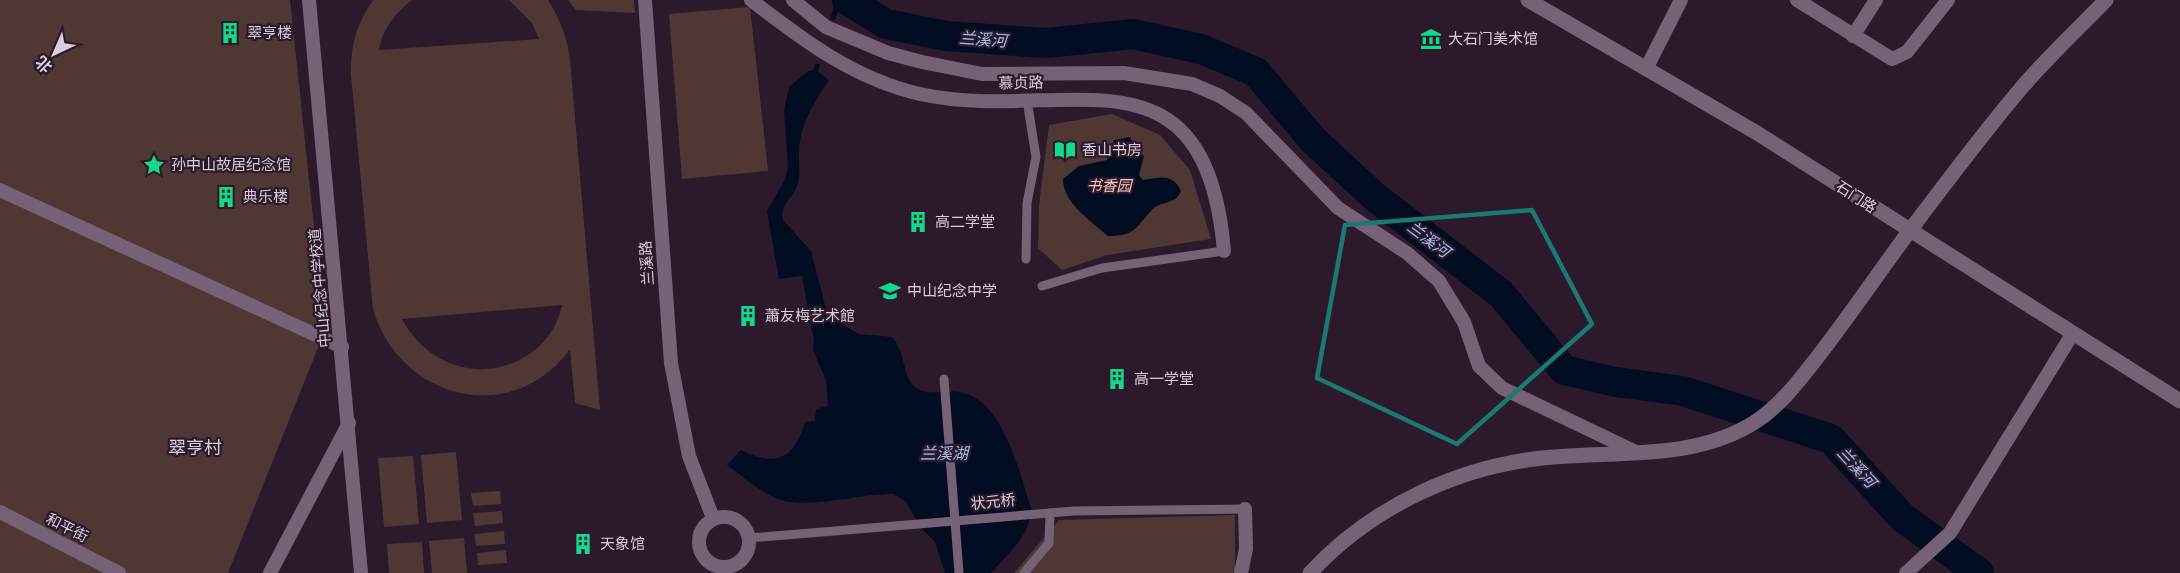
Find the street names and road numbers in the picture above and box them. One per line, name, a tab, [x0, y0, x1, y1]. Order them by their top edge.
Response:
street label: 慕贞路	[998, 73, 1044, 92]
street label: 石门路	[1832, 176, 1880, 217]
street label: 中山纪念中学校道	[305, 227, 334, 349]
street label: 兰溪路	[635, 240, 658, 286]
street label: 状元桥	[970, 490, 1016, 513]
street label: 和平街	[43, 509, 92, 546]

